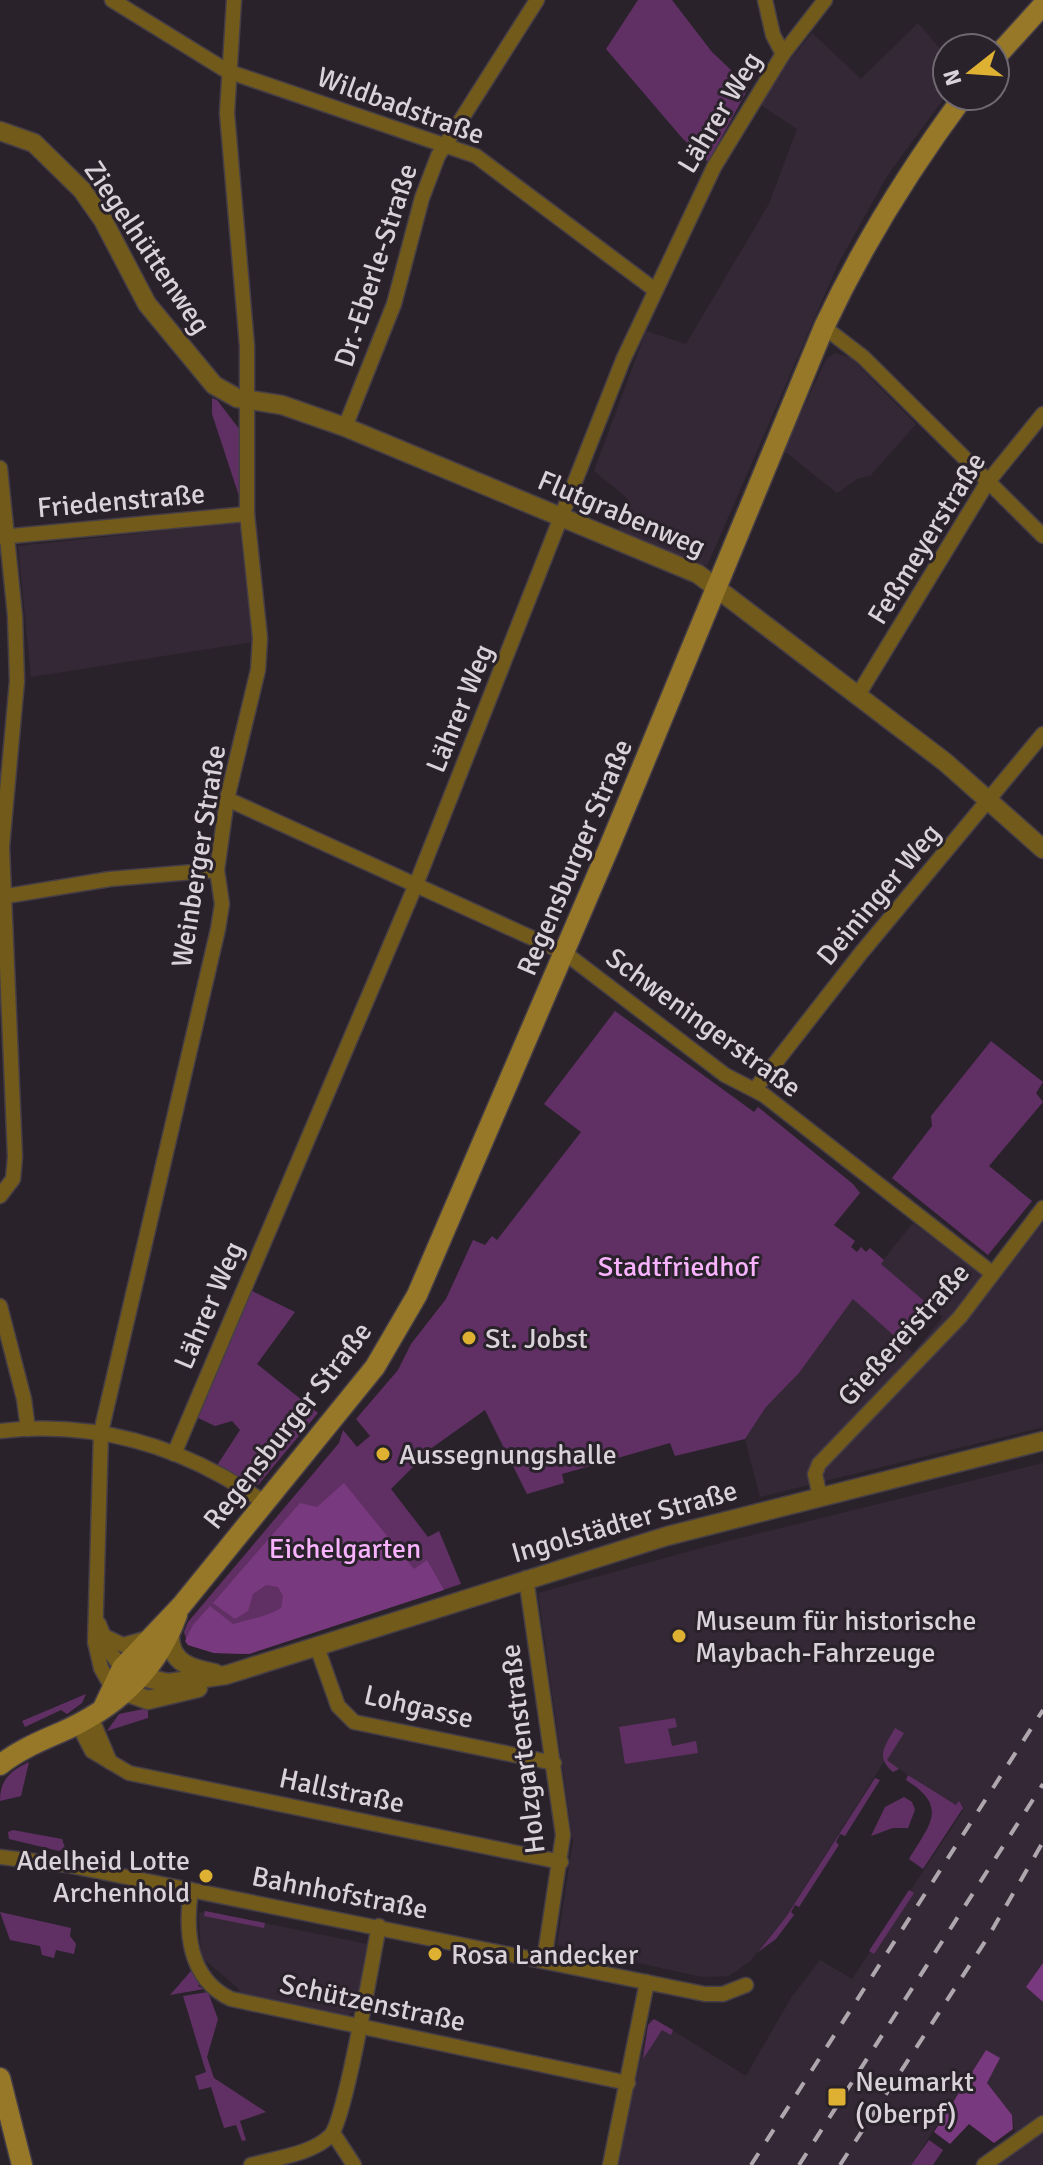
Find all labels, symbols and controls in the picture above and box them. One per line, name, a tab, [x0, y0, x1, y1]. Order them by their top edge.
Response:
north arrow	[931, 32, 1011, 112]
street label: Lährer Weg	[670, 46, 769, 179]
street label: Wildbadstraße	[312, 60, 489, 152]
text: N	[937, 66, 968, 89]
street label: Ziegelhüttenweg	[77, 154, 218, 341]
street label: Dr.-Eberle-Straße	[327, 159, 425, 371]
street label: Feßmeyerstraße	[860, 446, 993, 631]
street label: Flutgrabenweg	[533, 463, 711, 565]
street label: Friedenstraße	[36, 477, 206, 525]
street label: Lährer Weg	[419, 639, 501, 778]
street label: Regensburger Straße	[510, 734, 640, 981]
street label: Weinberger Straße	[165, 742, 233, 970]
street label: Deininger Weg	[810, 817, 948, 972]
street label: Schweningerstraße	[599, 941, 807, 1105]
street label: Lährer Weg	[167, 1236, 251, 1374]
park label: Stadtfriedhof	[598, 1250, 760, 1284]
street label: Gießereistraße	[831, 1256, 977, 1413]
street label: Regensburger Straße	[196, 1315, 379, 1536]
place label: St. Jobst	[485, 1322, 588, 1356]
marker: St. Jobst	[460, 1329, 478, 1347]
place label: Aussegnungshalle	[399, 1438, 617, 1472]
marker: Aussegnungshalle	[374, 1445, 392, 1463]
street label: Ingolstädter Straße	[507, 1473, 741, 1570]
park label: Eichelgarten	[269, 1532, 421, 1566]
place label: Museum für historische Maybach-Fahrzeuge	[695, 1604, 976, 1670]
marker: Museum für historische Maybach-Fahrzeuge	[670, 1627, 688, 1645]
street label: Holzgartenstraße	[493, 1642, 553, 1856]
street label: Lohgasse	[361, 1678, 477, 1736]
street label: Hallstraße	[276, 1761, 408, 1821]
place label: Adelheid Lotte Archenhold	[17, 1844, 190, 1910]
street label: Bahnhofstraße	[249, 1859, 431, 1927]
marker: Adelheid Lotte Archenhold	[197, 1867, 215, 1885]
place label: Rosa Landecker	[451, 1938, 639, 1972]
marker: Rosa Landecker	[426, 1945, 444, 1963]
street label: Schützenstraße	[277, 1967, 469, 2039]
place label: Neumarkt (Oberpf)	[855, 2065, 974, 2131]
marker: Neumarkt (Oberpf)	[826, 2086, 848, 2108]

